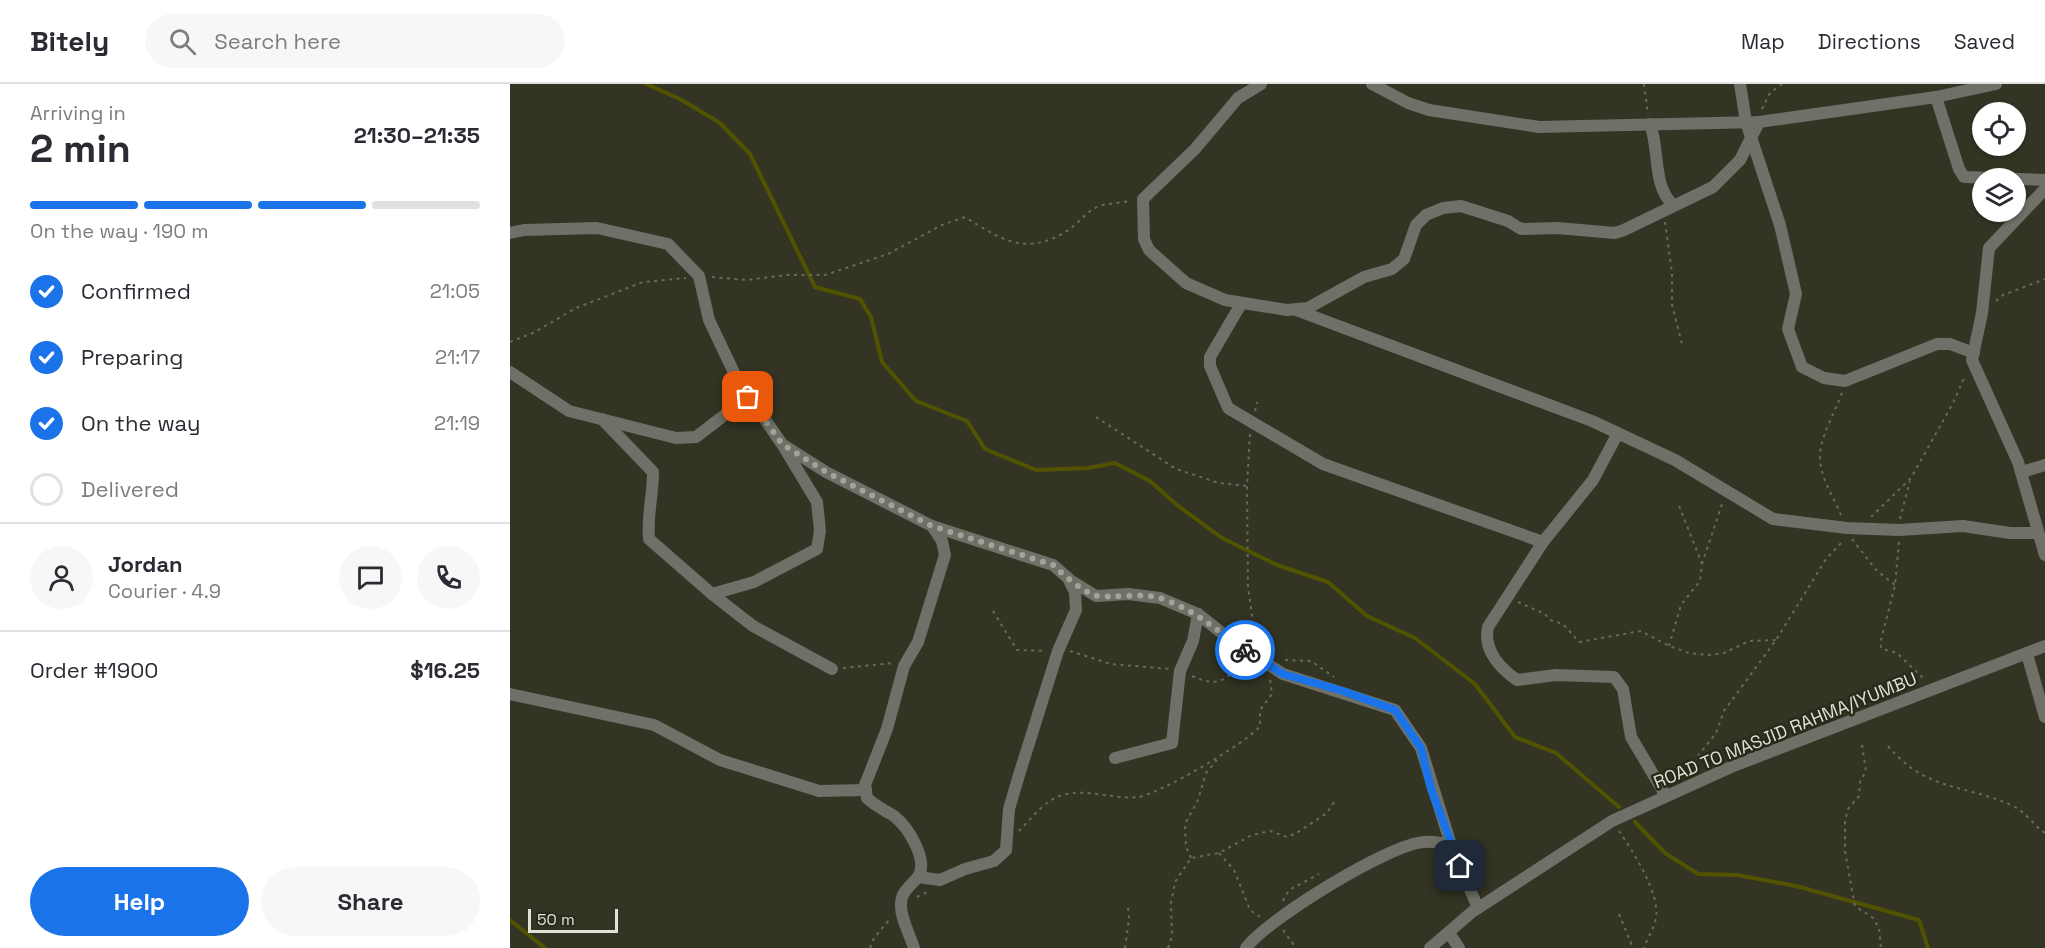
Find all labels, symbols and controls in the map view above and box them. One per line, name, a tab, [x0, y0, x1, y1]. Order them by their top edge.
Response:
search box	[145, 14, 565, 68]
text: Bitely	[30, 23, 109, 59]
icon: search	[166, 25, 199, 58]
text: Search here	[214, 27, 341, 55]
text: Map	[1741, 28, 1785, 55]
text: Directions	[1818, 28, 1921, 55]
text: Saved	[1954, 28, 2015, 55]
text: Arriving in	[30, 100, 126, 126]
map controls	[1972, 102, 2026, 222]
button: locate	[1972, 102, 2026, 156]
text: 21:30–21:35	[354, 121, 480, 149]
text: 2 min	[30, 124, 131, 173]
button: layers	[1972, 168, 2026, 222]
text: On the way · 190 m	[30, 218, 208, 244]
icon: check	[30, 275, 63, 308]
text: Confirmed	[81, 277, 191, 305]
text: 21:05	[430, 278, 480, 304]
icon: check	[30, 341, 63, 374]
text: Preparing	[81, 343, 183, 371]
text: 21:17	[435, 344, 480, 370]
pin	[722, 371, 773, 422]
icon: bag	[731, 380, 764, 413]
icon: check	[30, 407, 63, 440]
text: On the way	[81, 409, 200, 437]
text: 21:19	[434, 410, 480, 436]
text: Delivered	[81, 475, 179, 503]
button: person	[30, 546, 93, 609]
button: chat	[339, 546, 402, 609]
button: phone	[417, 546, 480, 609]
text: Jordan	[108, 550, 183, 578]
text: Courier · 4.9	[108, 578, 221, 604]
courier	[1215, 620, 1275, 680]
icon: bike	[1229, 634, 1262, 667]
text: Order #1900	[30, 656, 158, 684]
text: $16.25	[410, 656, 480, 684]
street label: ROAD TO MASJID RAHMA/IYUMBU	[1650, 667, 1920, 793]
pin	[1434, 840, 1485, 891]
icon: home	[1443, 849, 1476, 882]
button: Help	[30, 867, 249, 936]
button: Share	[261, 867, 480, 936]
scale bar	[528, 906, 618, 934]
text: 50 m	[537, 909, 575, 930]

